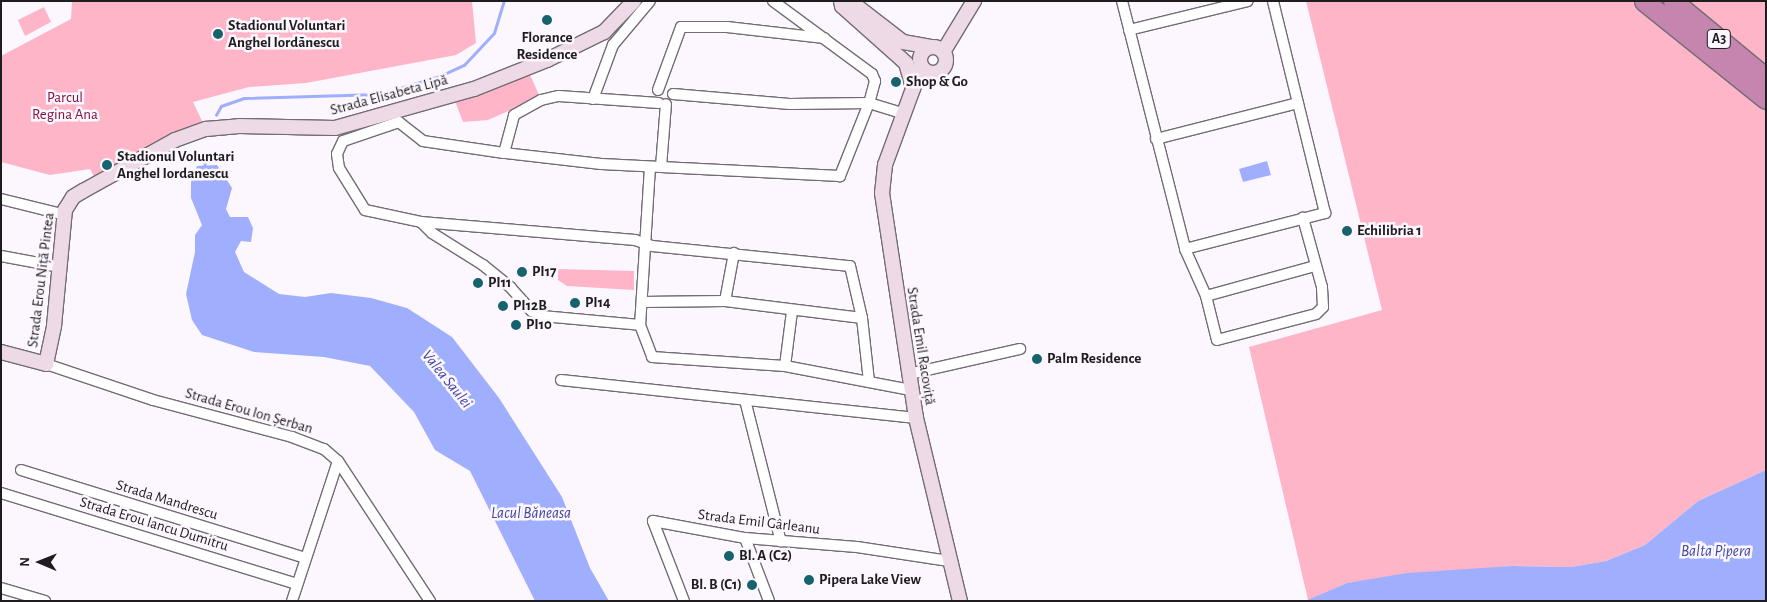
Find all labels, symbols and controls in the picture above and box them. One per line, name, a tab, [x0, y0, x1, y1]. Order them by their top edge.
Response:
marker: Florance Residence	[541, 14, 553, 26]
place label: Stadionul Voluntari Anghel Iordănescu	[228, 16, 345, 51]
marker: Stadionul Voluntari Anghel Iordănescu	[212, 28, 224, 40]
place label: Florance Residence	[517, 28, 577, 63]
road number: A3	[1706, 28, 1732, 50]
street label: Strada Elisabeta Lipă	[328, 71, 450, 119]
place label: Shop & Go	[906, 73, 968, 91]
marker: Shop & Go	[890, 76, 902, 88]
park label: Parcul Regina Ana	[32, 88, 98, 123]
place label: Stadionul Voluntari Anghel Iordanescu	[117, 147, 234, 182]
marker: Stadionul Voluntari Anghel Iordanescu	[101, 159, 113, 171]
street label: Strada Erou Niță Pintea	[24, 212, 58, 348]
place label: Echilibria 1	[1357, 222, 1422, 240]
marker: Echilibria 1	[1341, 225, 1353, 237]
place label: PI17	[532, 263, 557, 281]
marker: PI17	[516, 266, 528, 278]
place label: PI11	[488, 274, 512, 292]
marker: PI11	[472, 277, 484, 289]
street label: Strada Emil Racoviță	[903, 286, 939, 406]
place label: PI14	[585, 294, 611, 312]
place label: PI12B	[513, 297, 547, 315]
marker: PI14	[569, 297, 581, 309]
marker: PI12B	[497, 300, 509, 312]
place label: PI10	[526, 316, 552, 334]
marker: PI10	[510, 319, 522, 331]
water label: Valea Saulei	[418, 346, 476, 412]
place label: Palm Residence	[1047, 350, 1141, 368]
marker: Palm Residence	[1031, 353, 1043, 365]
street label: Strada Erou Ion Șerban	[183, 384, 315, 438]
street label: Strada Mandrescu	[114, 476, 220, 524]
street label: Strada Erou Iancu Dumitru	[78, 493, 230, 555]
water label: Lacul Băneasa	[491, 503, 571, 523]
street label: Strada Emil Gârleanu	[697, 506, 821, 538]
north arrow	[15, 537, 65, 587]
water label: Balta Pipera	[1681, 541, 1751, 561]
place label: Bl. A (C2)	[739, 547, 792, 565]
marker: Bl. A (C2)	[723, 550, 735, 562]
text: N	[18, 557, 32, 567]
place label: Pipera Lake View	[819, 571, 921, 589]
marker: Pipera Lake View	[803, 574, 815, 586]
place label: Bl. B (C1)	[691, 576, 742, 594]
marker: Bl. B (C1)	[746, 579, 758, 591]

